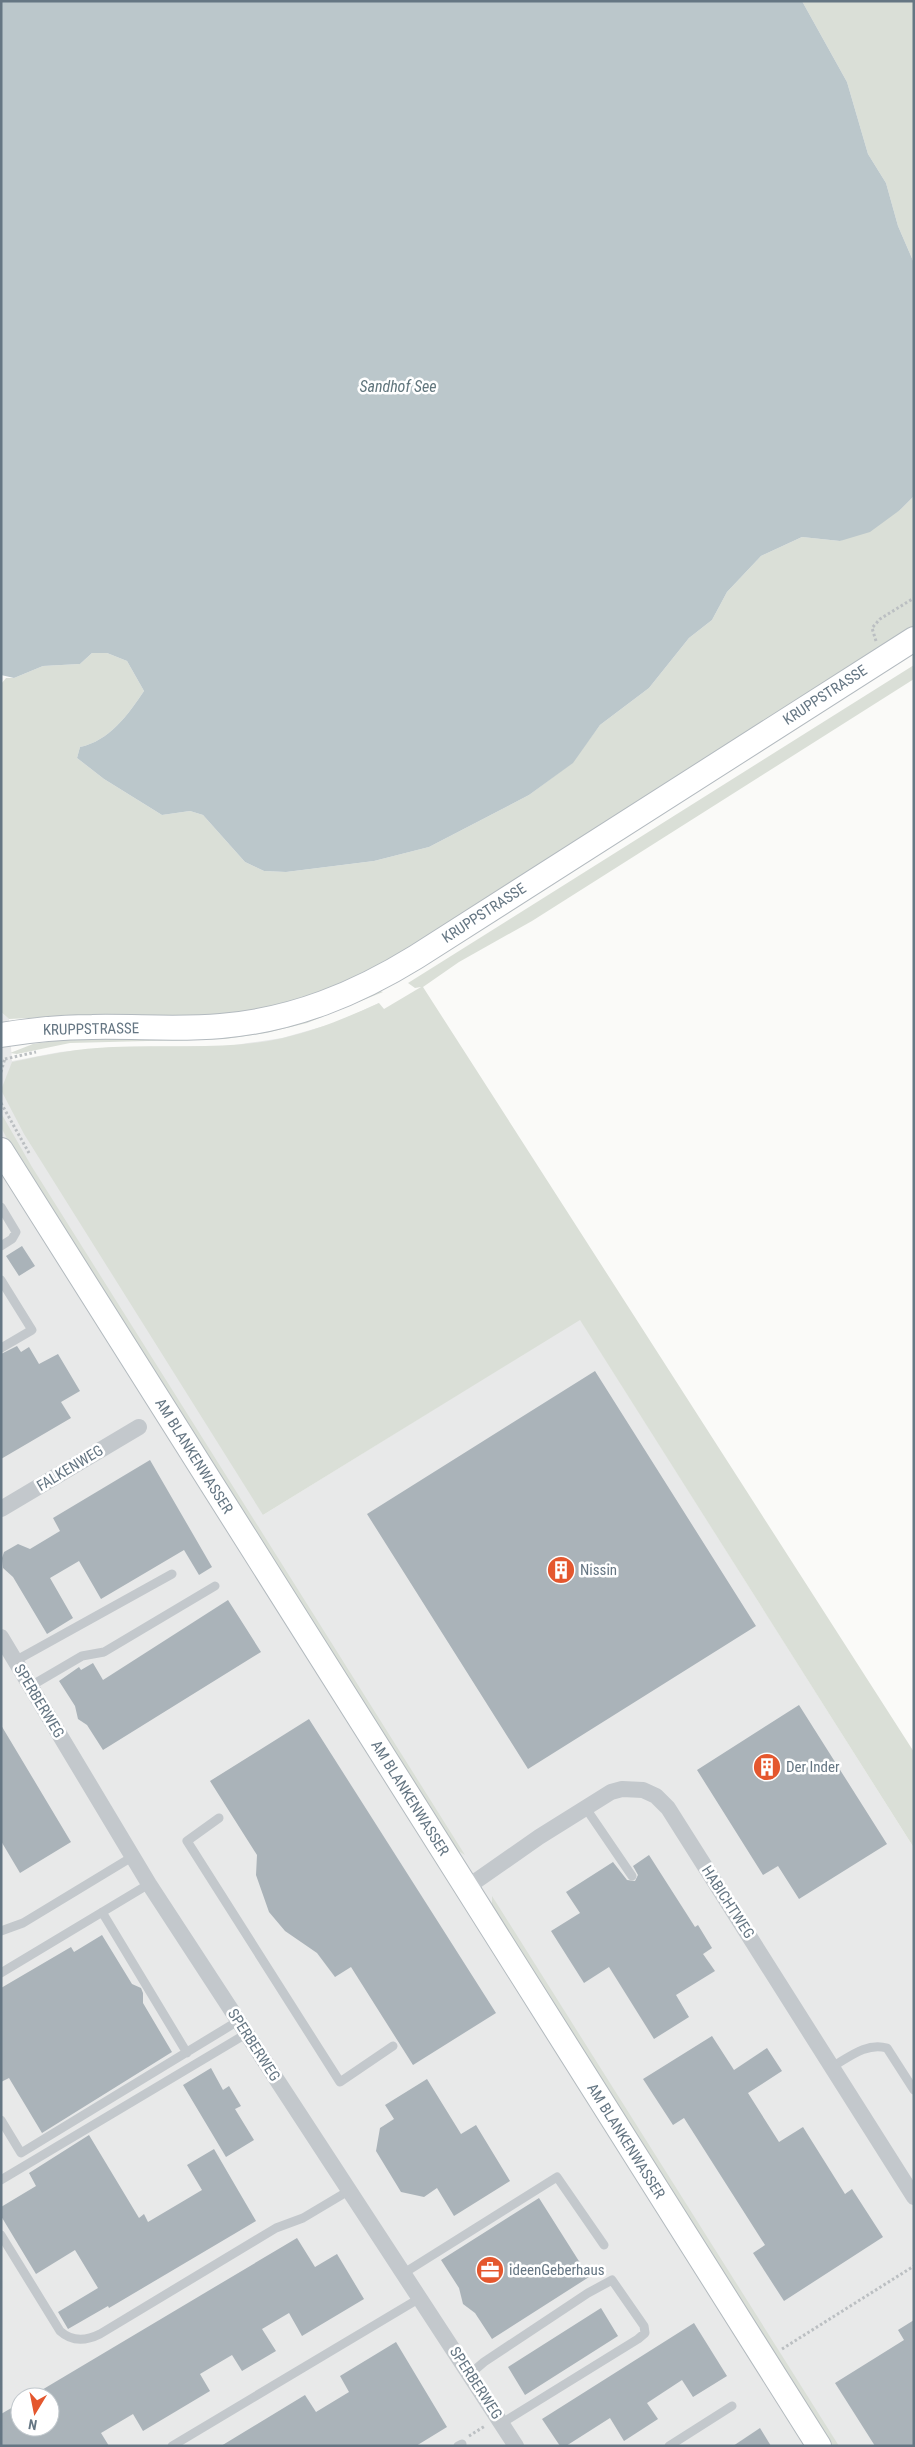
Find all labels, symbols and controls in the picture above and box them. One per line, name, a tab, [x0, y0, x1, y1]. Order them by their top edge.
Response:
water label: Sandhof See	[359, 377, 437, 396]
street label: KRUPPSTRASSE	[780, 661, 870, 729]
street label: KRUPPSTRASSE	[439, 879, 529, 947]
street label: KRUPPSTRASSE	[43, 1019, 139, 1039]
street label: AM BLANKENWASSER	[151, 1395, 237, 1517]
street label: FALKENWEG	[33, 1441, 107, 1495]
building icon: Nissin	[546, 1555, 576, 1585]
place label: Nissin	[580, 1561, 617, 1579]
street label: SPERBERWEG	[10, 1661, 68, 1741]
street label: AM BLANKENWASSER	[367, 1737, 453, 1859]
building icon: Der Inder	[752, 1752, 782, 1782]
place label: Der Inder	[786, 1758, 840, 1776]
street label: HABICHTWEG	[698, 1862, 758, 1942]
street label: SPERBERWEG	[224, 2005, 284, 2085]
street label: AM BLANKENWASSER	[583, 2080, 669, 2202]
office icon: ideenGeberhaus	[475, 2255, 505, 2285]
place label: ideenGeberhaus	[509, 2261, 605, 2279]
street label: SPERBERWEG	[446, 2343, 506, 2423]
north arrow	[10, 2387, 60, 2437]
text: N	[27, 2416, 38, 2433]

